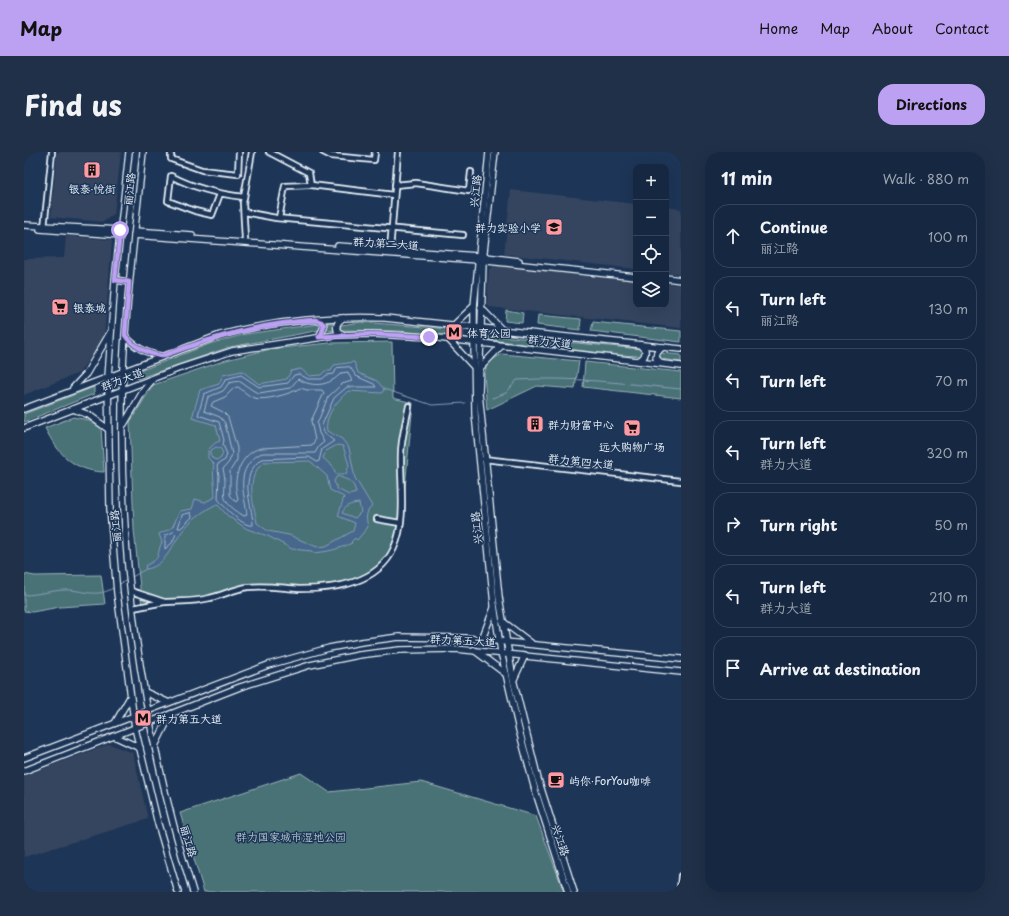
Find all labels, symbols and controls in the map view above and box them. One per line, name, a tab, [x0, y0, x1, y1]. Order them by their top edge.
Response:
text: Map	[20, 14, 62, 42]
text: Home	[759, 18, 798, 39]
text: Map	[820, 18, 850, 39]
text: About	[872, 18, 913, 39]
text: Contact	[935, 18, 989, 39]
text: Find us	[24, 83, 122, 126]
button: Directions	[878, 84, 985, 125]
building icon: 银泰·悦街	[82, 160, 102, 180]
map controls	[633, 164, 669, 308]
button: +	[633, 164, 669, 200]
text: 11 min	[721, 165, 773, 191]
text: Walk · 880 m	[883, 169, 969, 188]
street label: 丽江路	[119, 172, 139, 206]
street label: 兴江路	[465, 174, 485, 208]
place label: 银泰·悦街	[68, 180, 117, 197]
button: −	[633, 200, 669, 236]
text: Continue	[760, 215, 828, 238]
school or university icon: 群力实验小学	[544, 217, 564, 237]
place label: 群力实验小学	[475, 219, 541, 236]
route start	[111, 221, 129, 239]
icon: ahead	[722, 225, 744, 247]
text: 100 m	[928, 227, 968, 246]
street label: 群力第二大道	[352, 232, 420, 254]
button: locate	[633, 236, 669, 272]
text: 丽江路	[760, 238, 799, 257]
button: layers	[633, 272, 669, 308]
text: Turn left	[760, 287, 826, 310]
supermarket icon: 银泰城	[50, 297, 70, 317]
icon: left	[722, 297, 744, 319]
place label: 银泰城	[73, 299, 106, 316]
text: 130 m	[929, 299, 968, 318]
text: 丽江路	[760, 310, 799, 329]
metro station icon: 体育公园	[444, 322, 464, 342]
place label: 体育公园	[467, 324, 511, 341]
route end	[420, 328, 438, 346]
street label: 群力大道	[527, 330, 573, 352]
street label: 群力大道	[98, 363, 146, 395]
icon: left	[722, 369, 744, 391]
text: Turn left	[760, 369, 826, 392]
text: 70 m	[935, 371, 968, 390]
building icon: 群力财富中心	[525, 414, 545, 434]
place label: 群力财富中心	[548, 416, 614, 433]
supermarket icon: 远大购物广场	[622, 418, 642, 438]
text: Turn left	[760, 431, 826, 454]
place label: 远大购物广场	[599, 438, 665, 455]
icon: left	[722, 441, 744, 463]
text: 320 m	[926, 443, 968, 462]
street label: 群力第四大道	[547, 449, 615, 473]
text: 群力大道	[760, 454, 812, 473]
street label: 丽江路	[105, 509, 125, 543]
street label: 兴江路	[466, 511, 486, 545]
icon: right	[722, 513, 744, 535]
text: Turn right	[760, 513, 837, 536]
text: 50 m	[934, 515, 968, 534]
text: Turn left	[760, 575, 826, 598]
icon: left	[722, 585, 744, 607]
text: 210 m	[929, 587, 968, 606]
text: 群力大道	[760, 598, 812, 617]
street label: 群力第五大道	[430, 630, 496, 650]
icon: arrive	[722, 657, 744, 679]
text: Arrive at destination	[760, 657, 921, 680]
metro station icon: 群力第五大道	[133, 708, 153, 728]
place label: 群力第五大道	[156, 710, 222, 727]
cafe icon: 屿你·ForYou咖啡	[546, 770, 566, 790]
place label: 屿你·ForYou咖啡	[569, 772, 651, 789]
street label: 兴江路	[548, 822, 574, 858]
street label: 丽江路	[176, 823, 202, 859]
park label: 群力国家城市湿地公园	[236, 828, 346, 845]

